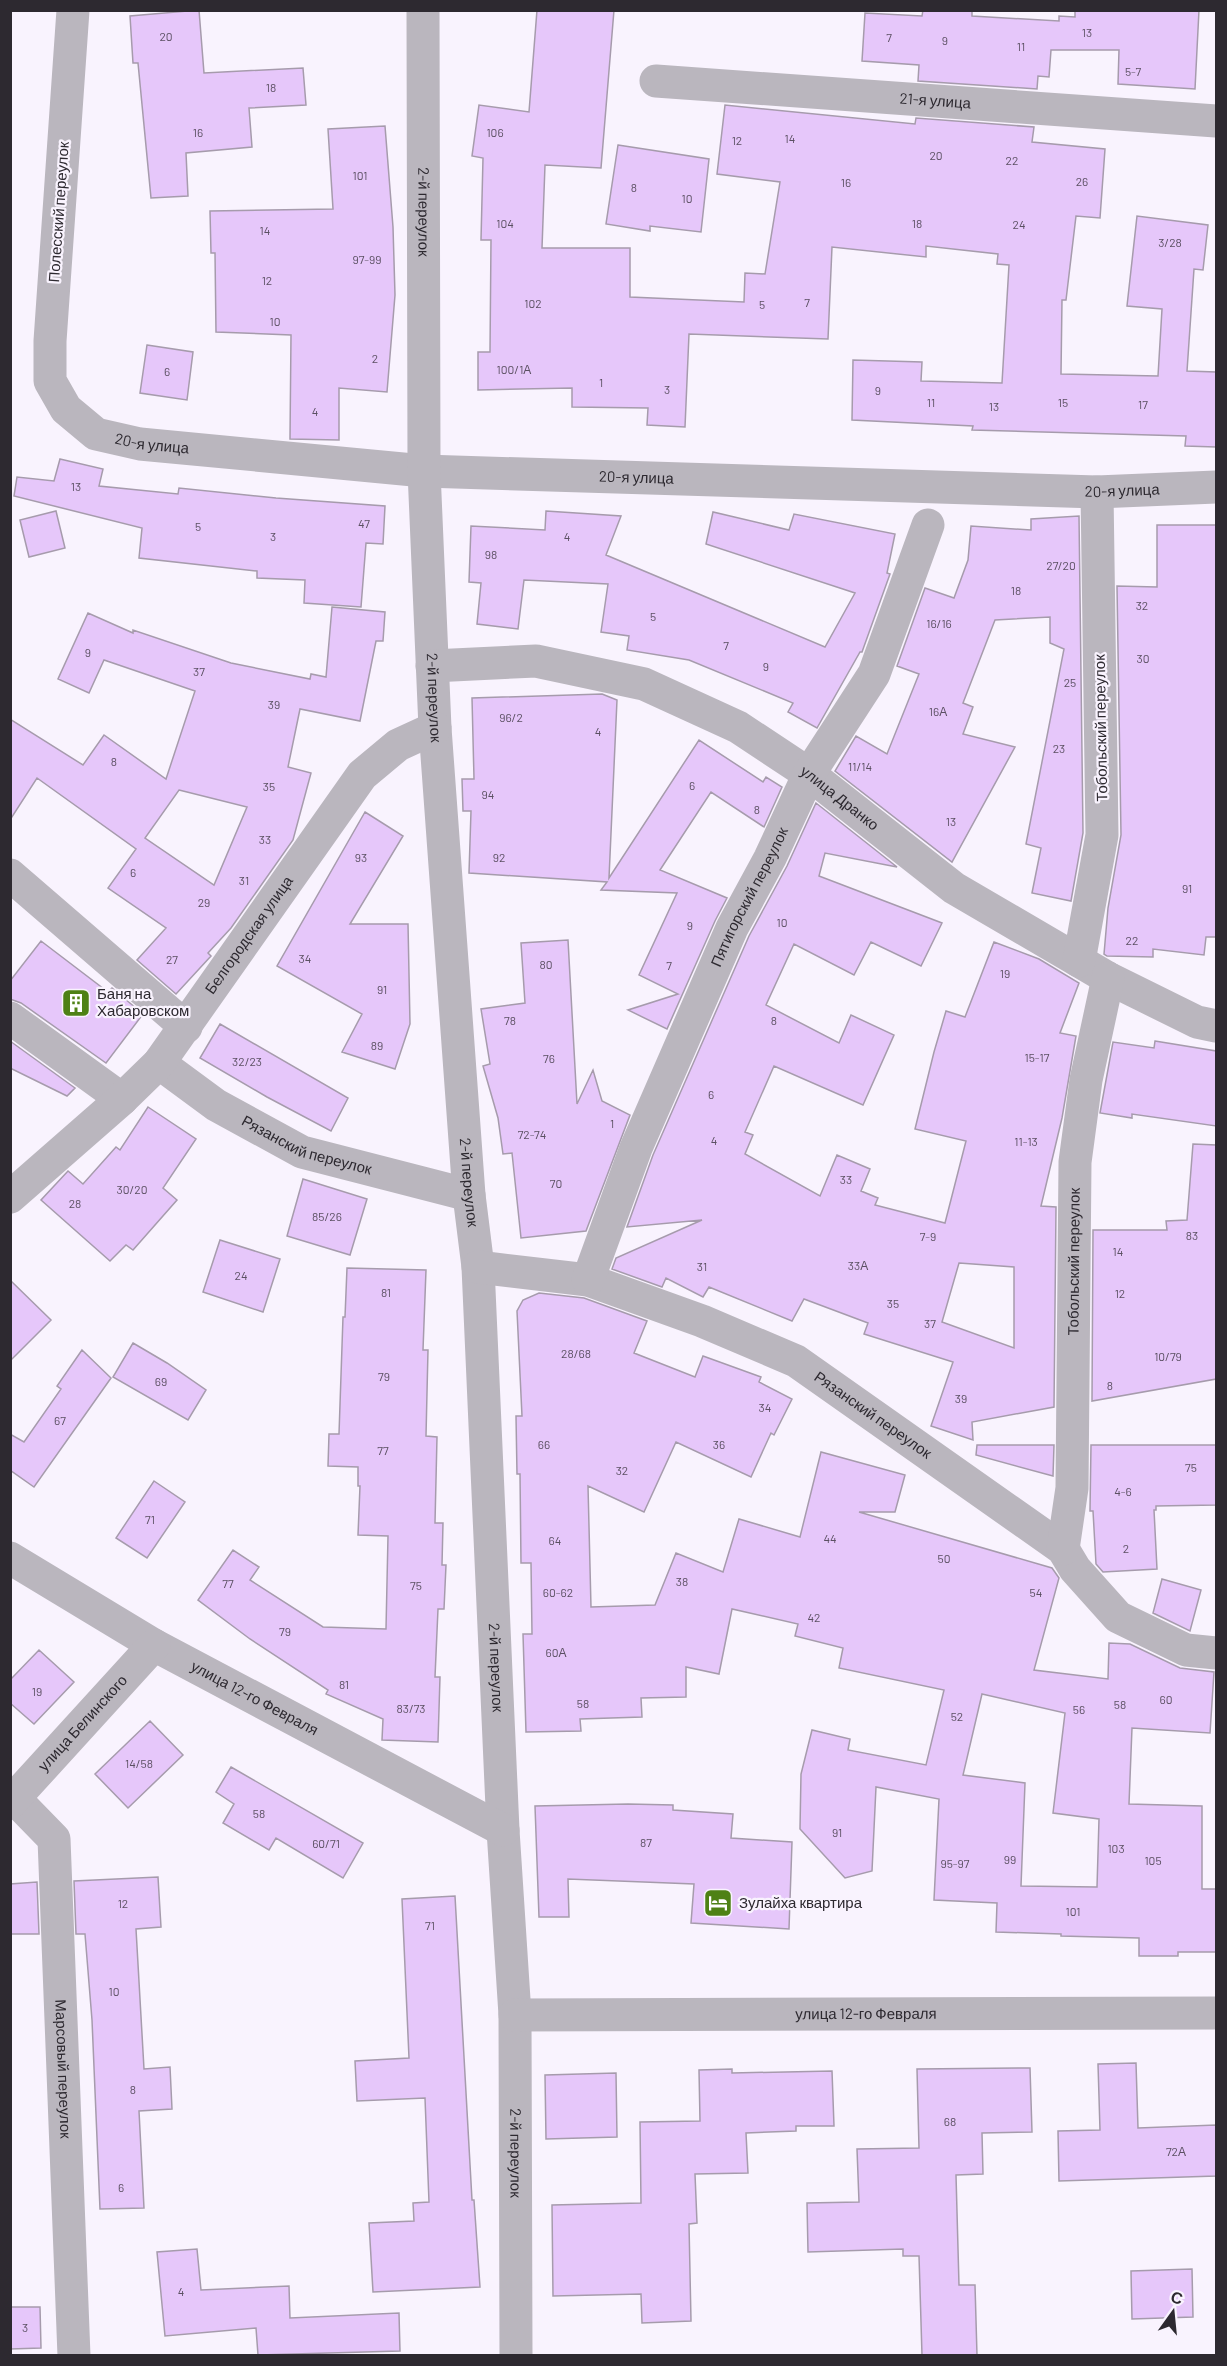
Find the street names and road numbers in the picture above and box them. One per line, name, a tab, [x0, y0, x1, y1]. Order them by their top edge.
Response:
street label: 21-я улица	[899, 88, 972, 112]
street label: Полесский переулок	[44, 140, 72, 283]
street label: 2-й переулок	[415, 167, 434, 257]
street label: 20-я улица	[113, 429, 191, 457]
street label: 20-я улица	[599, 466, 675, 487]
street label: 20-я улица	[1084, 479, 1161, 500]
street label: 2-й переулок	[424, 653, 446, 743]
street label: Тобольский переулок	[1090, 654, 1110, 802]
street label: улица Дранко	[798, 761, 883, 834]
street label: Пятигорский переулок	[706, 824, 791, 969]
street label: Белгородская улица	[201, 871, 297, 997]
street label: Рязанский переулок	[239, 1111, 374, 1178]
street label: 2-й переулок	[457, 1137, 483, 1228]
street label: Тобольский переулок	[1063, 1187, 1083, 1335]
street label: Рязанский переулок	[811, 1367, 936, 1462]
street label: 2-й переулок	[486, 1622, 508, 1713]
street label: улица 12-го Февраля	[188, 1656, 322, 1738]
street label: улица Белинского	[34, 1671, 130, 1774]
street label: Марсовый переулок	[52, 1999, 76, 2139]
street label: улица 12-го Февраля	[795, 2004, 937, 2022]
street label: 2-й переулок	[507, 2108, 526, 2198]

